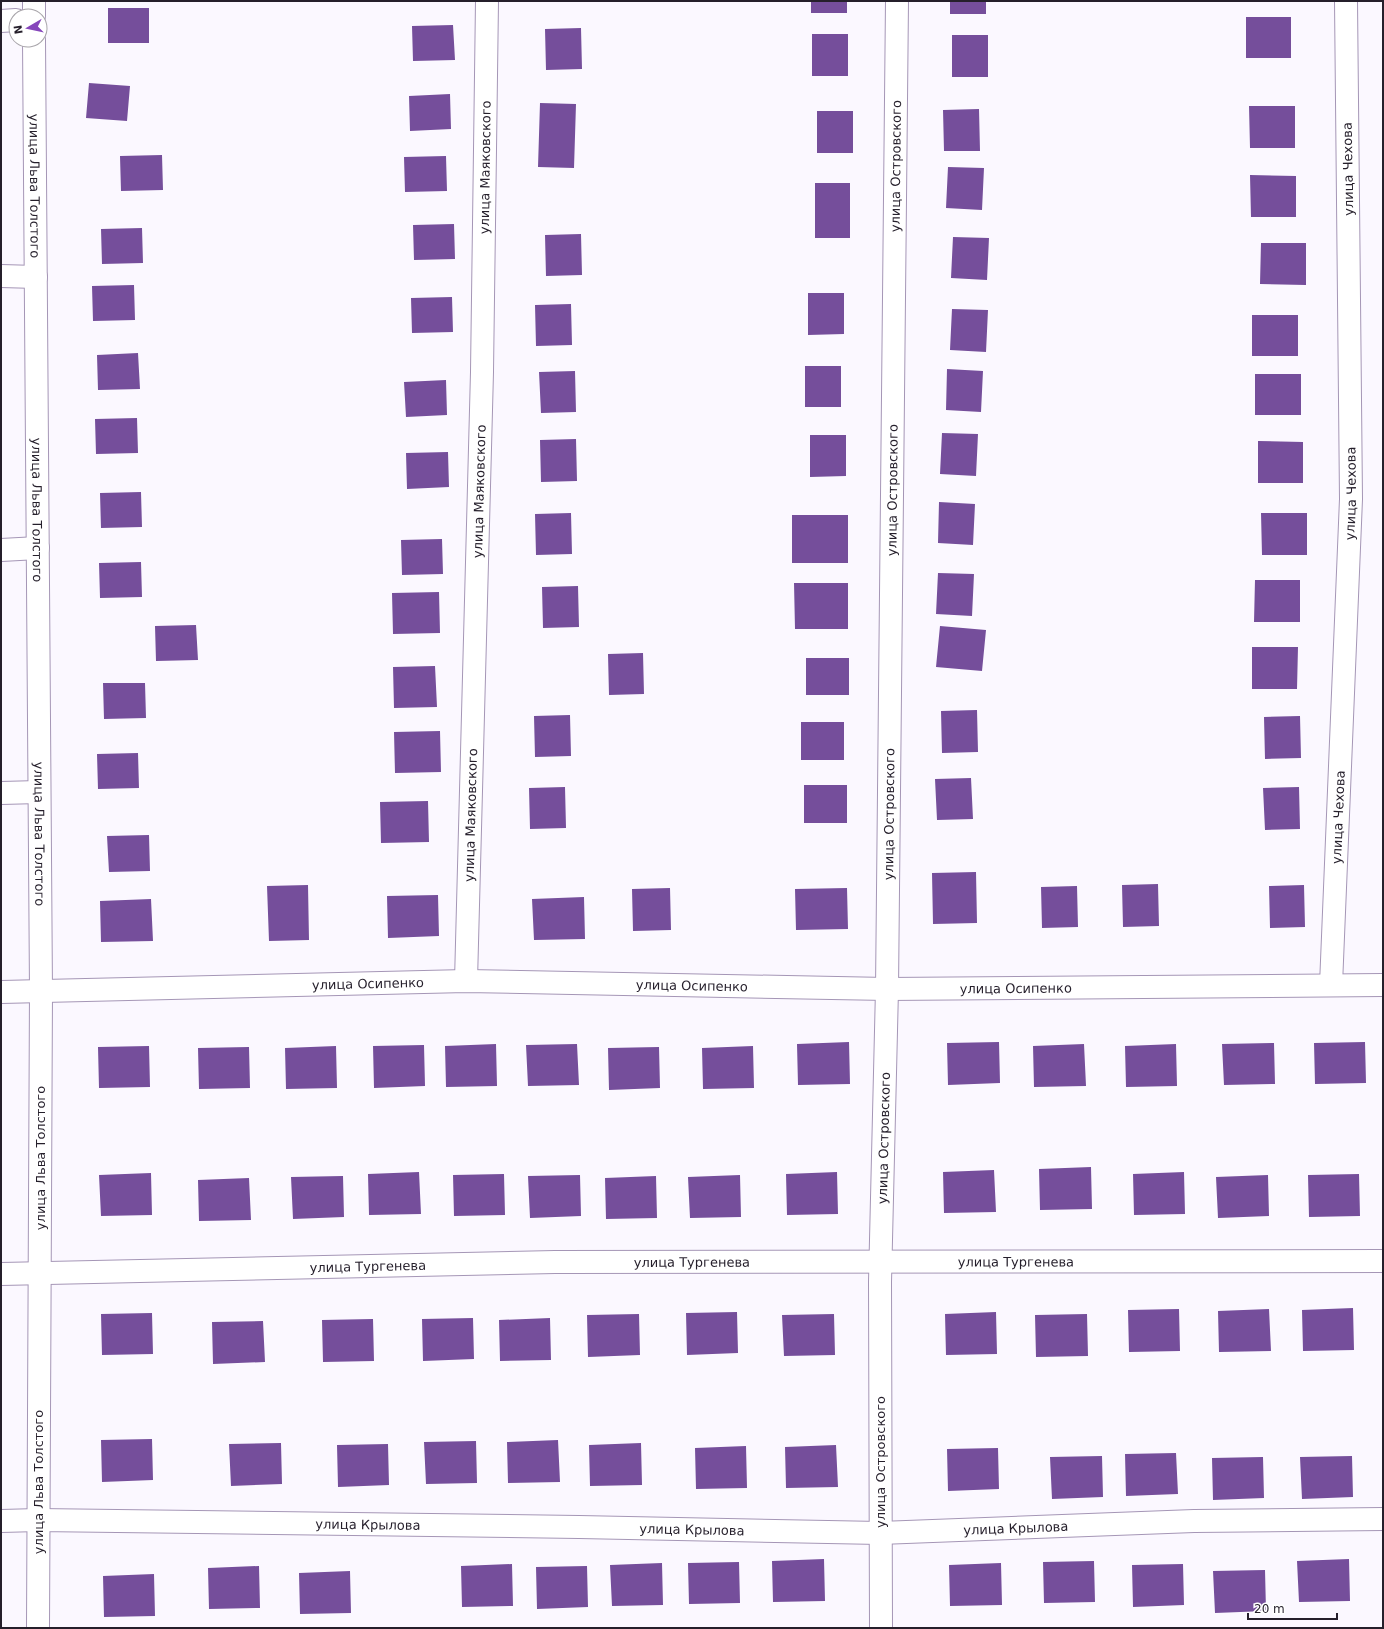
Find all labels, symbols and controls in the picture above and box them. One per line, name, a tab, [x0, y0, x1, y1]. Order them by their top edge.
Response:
north arrow	[8, 8, 48, 48]
text: N	[11, 24, 26, 35]
street label: улица Маяковского	[476, 100, 493, 234]
street label: улица Островского	[887, 100, 903, 232]
street label: улица Льва Толстого	[27, 114, 43, 258]
street label: улица Чехова	[1340, 122, 1356, 216]
street label: улица Маяковского	[470, 424, 488, 558]
street label: улица Островского	[884, 424, 900, 556]
street label: улица Льва Толстого	[29, 438, 45, 582]
street label: улица Чехова	[1342, 447, 1358, 541]
street label: улица Маяковского	[461, 748, 480, 882]
street label: улица Островского	[881, 748, 897, 880]
street label: улица Льва Толстого	[32, 762, 48, 906]
street label: улица Чехова	[1328, 770, 1347, 864]
street label: улица Осипенко	[312, 974, 424, 992]
street label: улица Осипенко	[636, 977, 748, 994]
street label: улица Осипенко	[960, 980, 1072, 996]
street label: улица Островского	[874, 1072, 893, 1204]
street label: улица Льва Толстого	[33, 1086, 48, 1230]
street label: улица Тургенева	[634, 1254, 750, 1269]
street label: улица Тургенева	[958, 1254, 1074, 1269]
street label: улица Тургенева	[310, 1257, 426, 1275]
street label: улица Островского	[873, 1396, 888, 1528]
street label: улица Льва Толстого	[31, 1410, 46, 1554]
street label: улица Крылова	[315, 1516, 421, 1532]
street label: улица Крылова	[963, 1518, 1069, 1537]
street label: улица Крылова	[639, 1521, 745, 1538]
scale bar	[1248, 1595, 1337, 1621]
text: 20 m	[1254, 1602, 1285, 1616]

